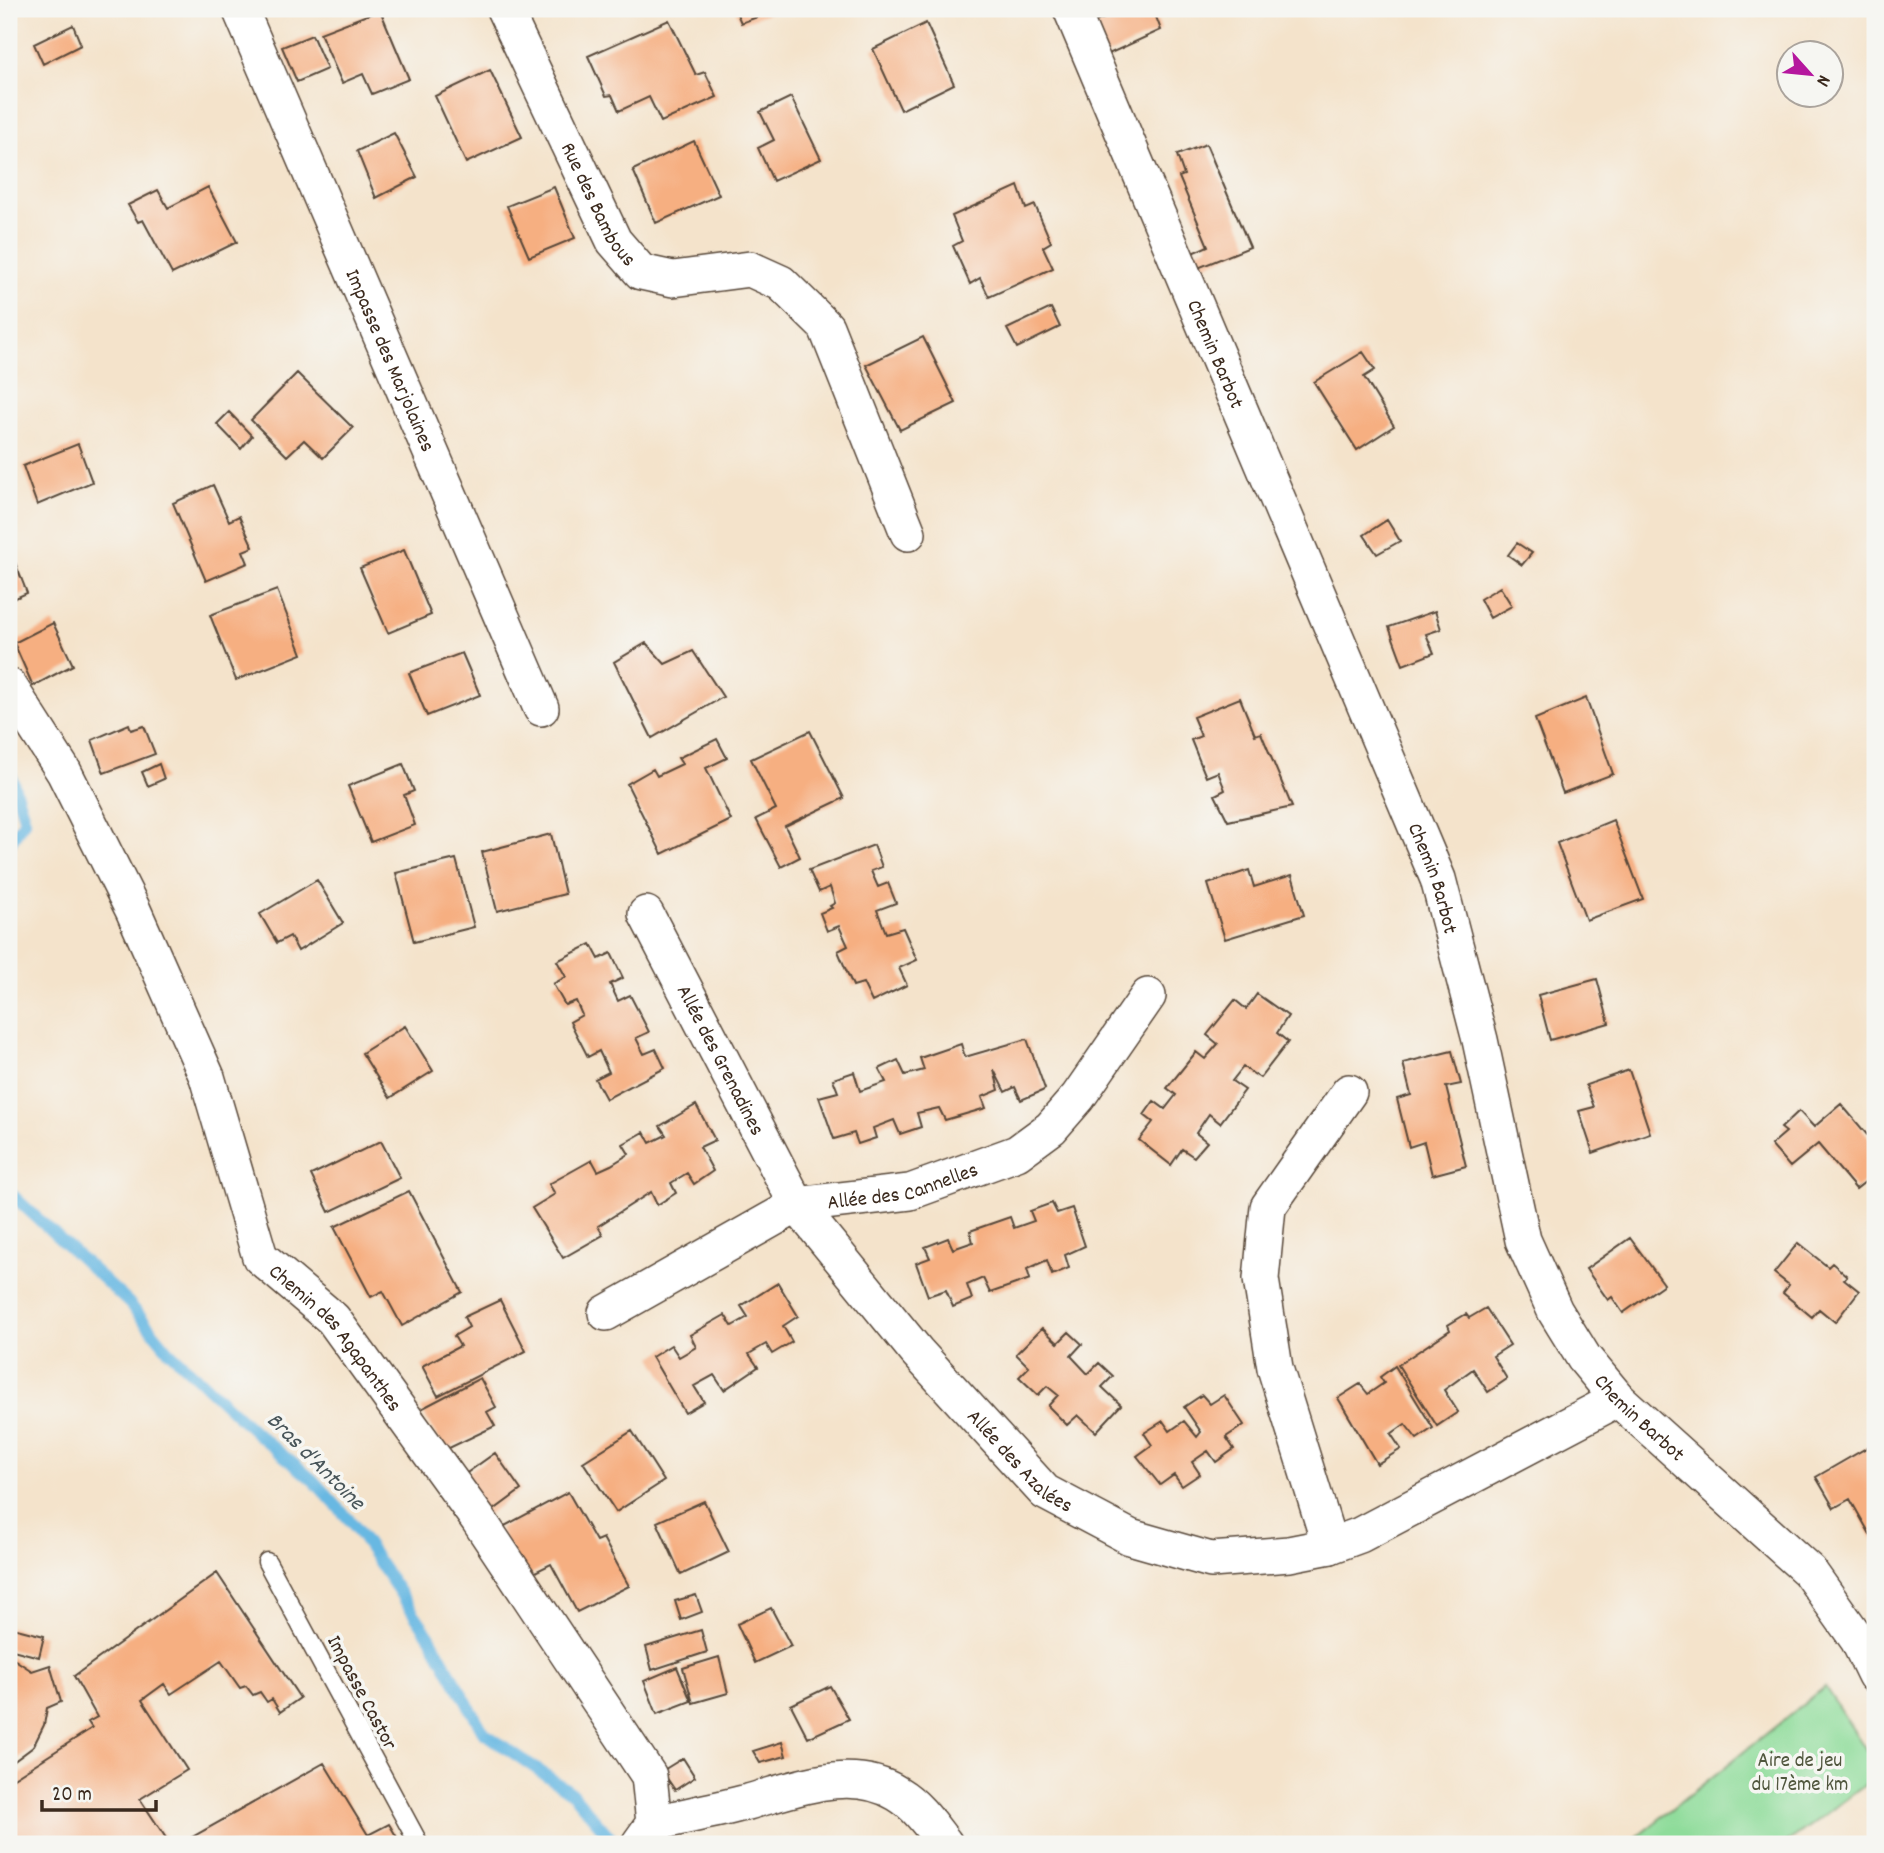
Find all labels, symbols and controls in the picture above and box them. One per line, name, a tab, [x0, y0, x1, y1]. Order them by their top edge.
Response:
north arrow	[1776, 38, 1846, 108]
text: N	[1808, 70, 1836, 90]
street label: Rue des Bambous	[551, 138, 642, 274]
street label: Impasse des Marjolaines	[336, 265, 441, 457]
street label: Chemin Barbot	[1177, 296, 1250, 414]
street label: Chemin Barbot	[1398, 819, 1464, 938]
street label: Allée des Grenadines	[667, 980, 770, 1142]
street label: Allée des Cannelles	[826, 1156, 983, 1219]
street label: Chemin des Agapanthes	[261, 1258, 408, 1419]
street label: Chemin Barbot	[1585, 1369, 1690, 1470]
street label: Allée des Azalées	[958, 1404, 1077, 1522]
water label: Bras d'Antoine	[258, 1406, 373, 1520]
street label: Impasse Castor	[317, 1631, 403, 1756]
park label: Aire de jeu du 17ème km	[1752, 1747, 1848, 1801]
scale bar	[42, 1769, 156, 1813]
text: 20 m	[52, 1781, 92, 1811]

